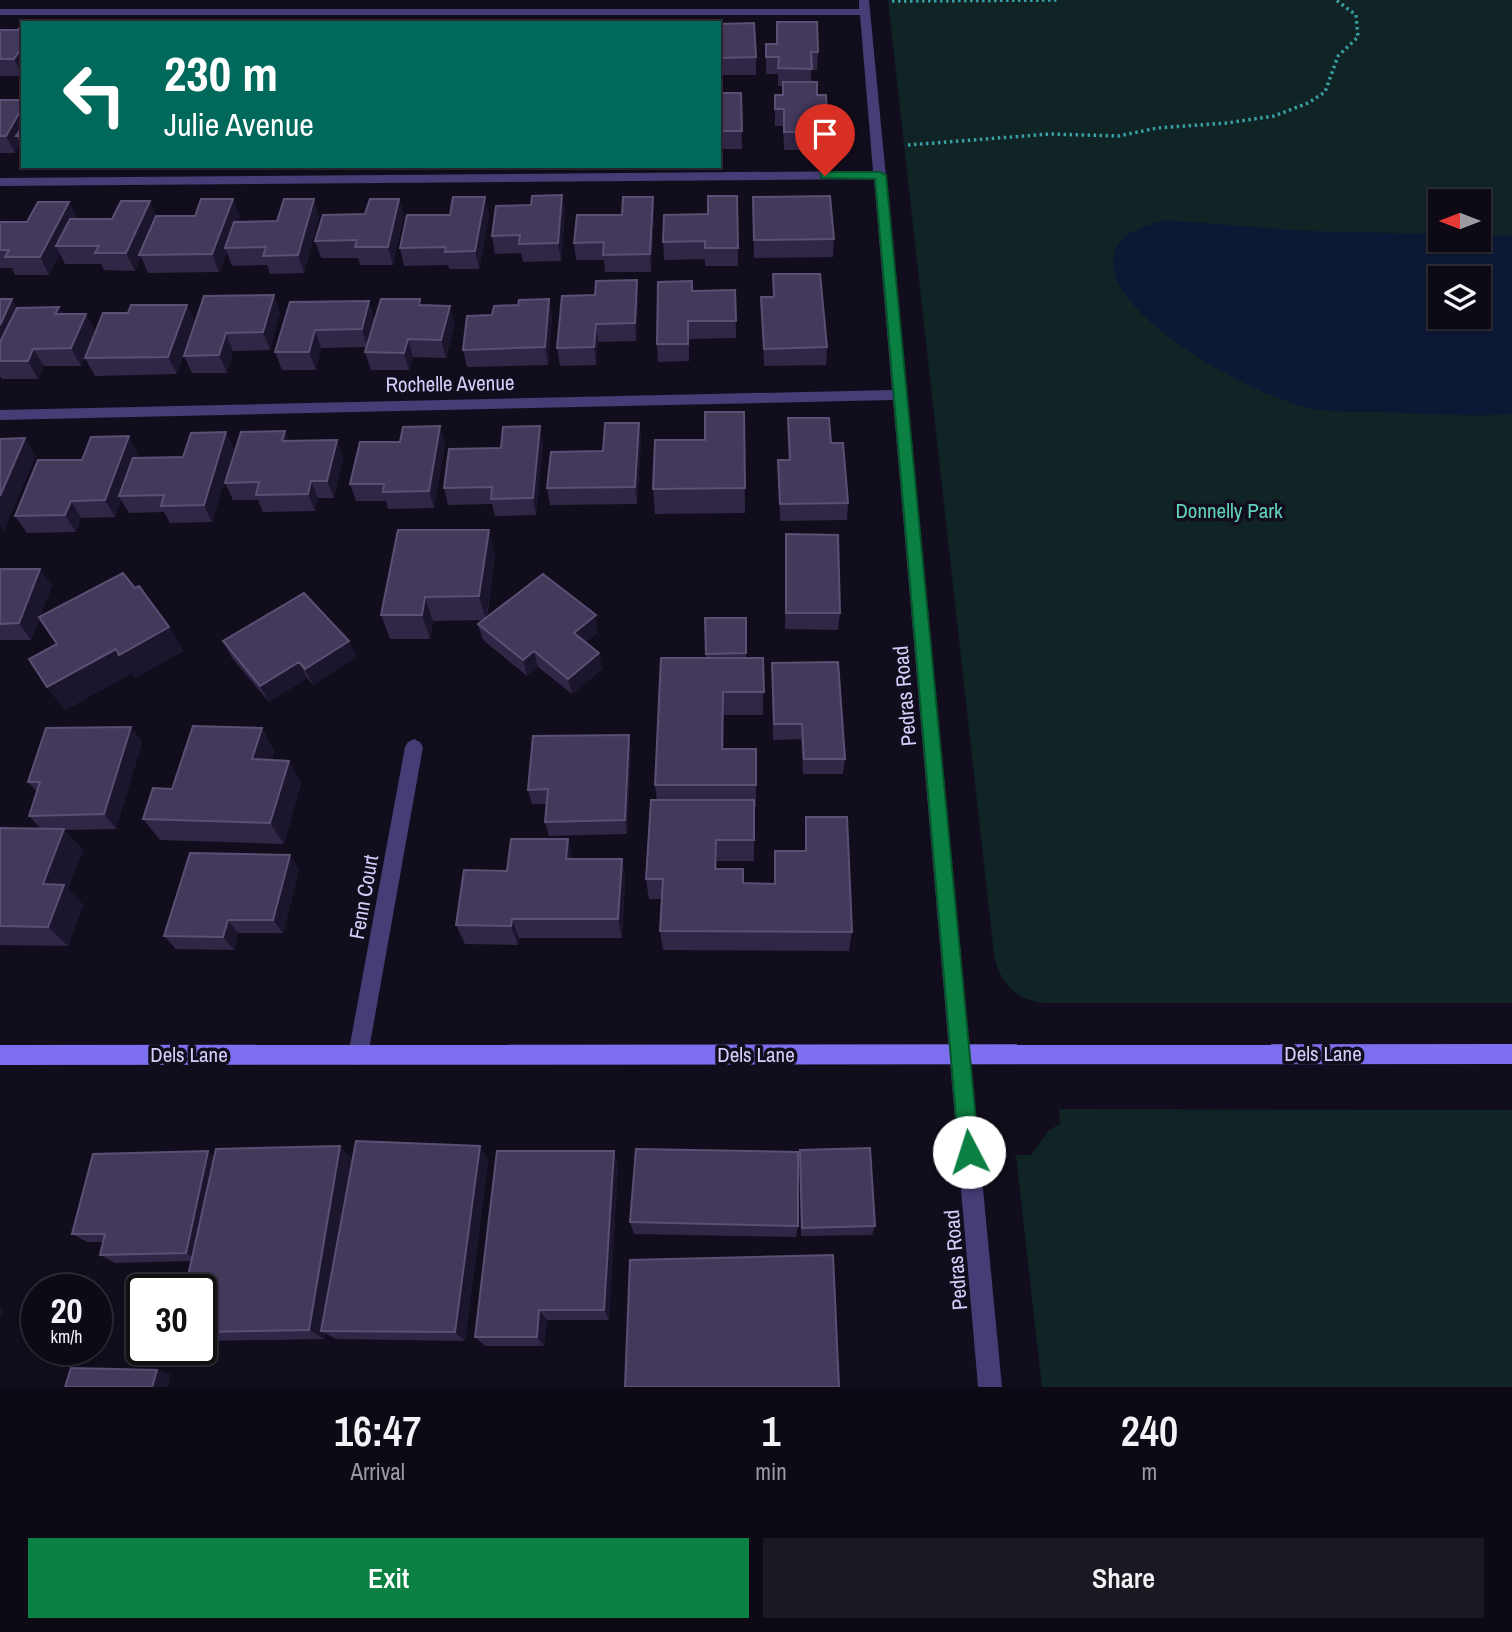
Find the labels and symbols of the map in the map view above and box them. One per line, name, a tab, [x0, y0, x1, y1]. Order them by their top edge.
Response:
pin	[795, 104, 855, 176]
north arrow	[1428, 189, 1491, 252]
street label: Rochelle Avenue	[385, 368, 515, 399]
park label: Donnelly Park	[1175, 496, 1283, 525]
street label: Pedras Road	[886, 645, 923, 747]
street label: Fenn Court	[342, 852, 385, 941]
street label: Dels Lane	[1284, 1039, 1362, 1068]
street label: Dels Lane	[150, 1040, 228, 1069]
street label: Dels Lane	[717, 1040, 795, 1069]
position arrow	[932, 1115, 1006, 1189]
street label: Pedras Road	[937, 1209, 974, 1311]
speed limit sign: 30	[126, 1274, 217, 1365]

